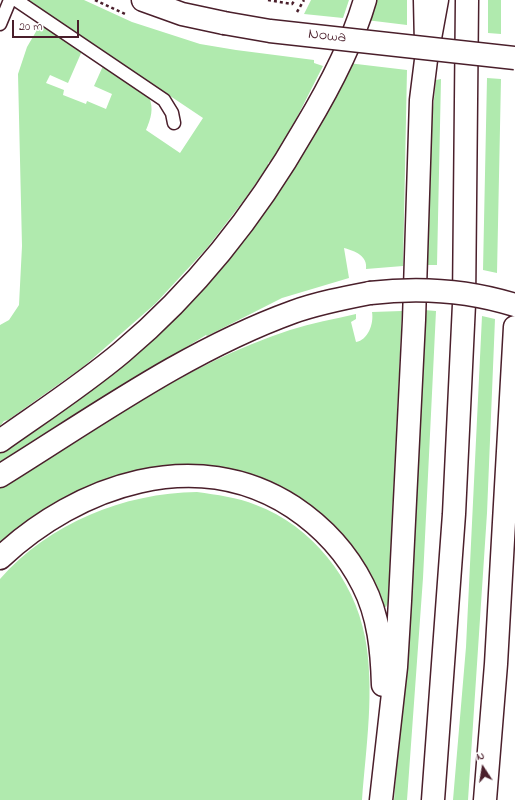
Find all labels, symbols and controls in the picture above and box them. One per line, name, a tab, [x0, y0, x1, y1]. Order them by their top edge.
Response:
scale bar	[14, 12, 81, 38]
text: 20 m	[19, 18, 42, 36]
street label: Nowa	[307, 25, 347, 49]
north arrow	[463, 748, 503, 788]
text: N	[475, 748, 486, 765]

